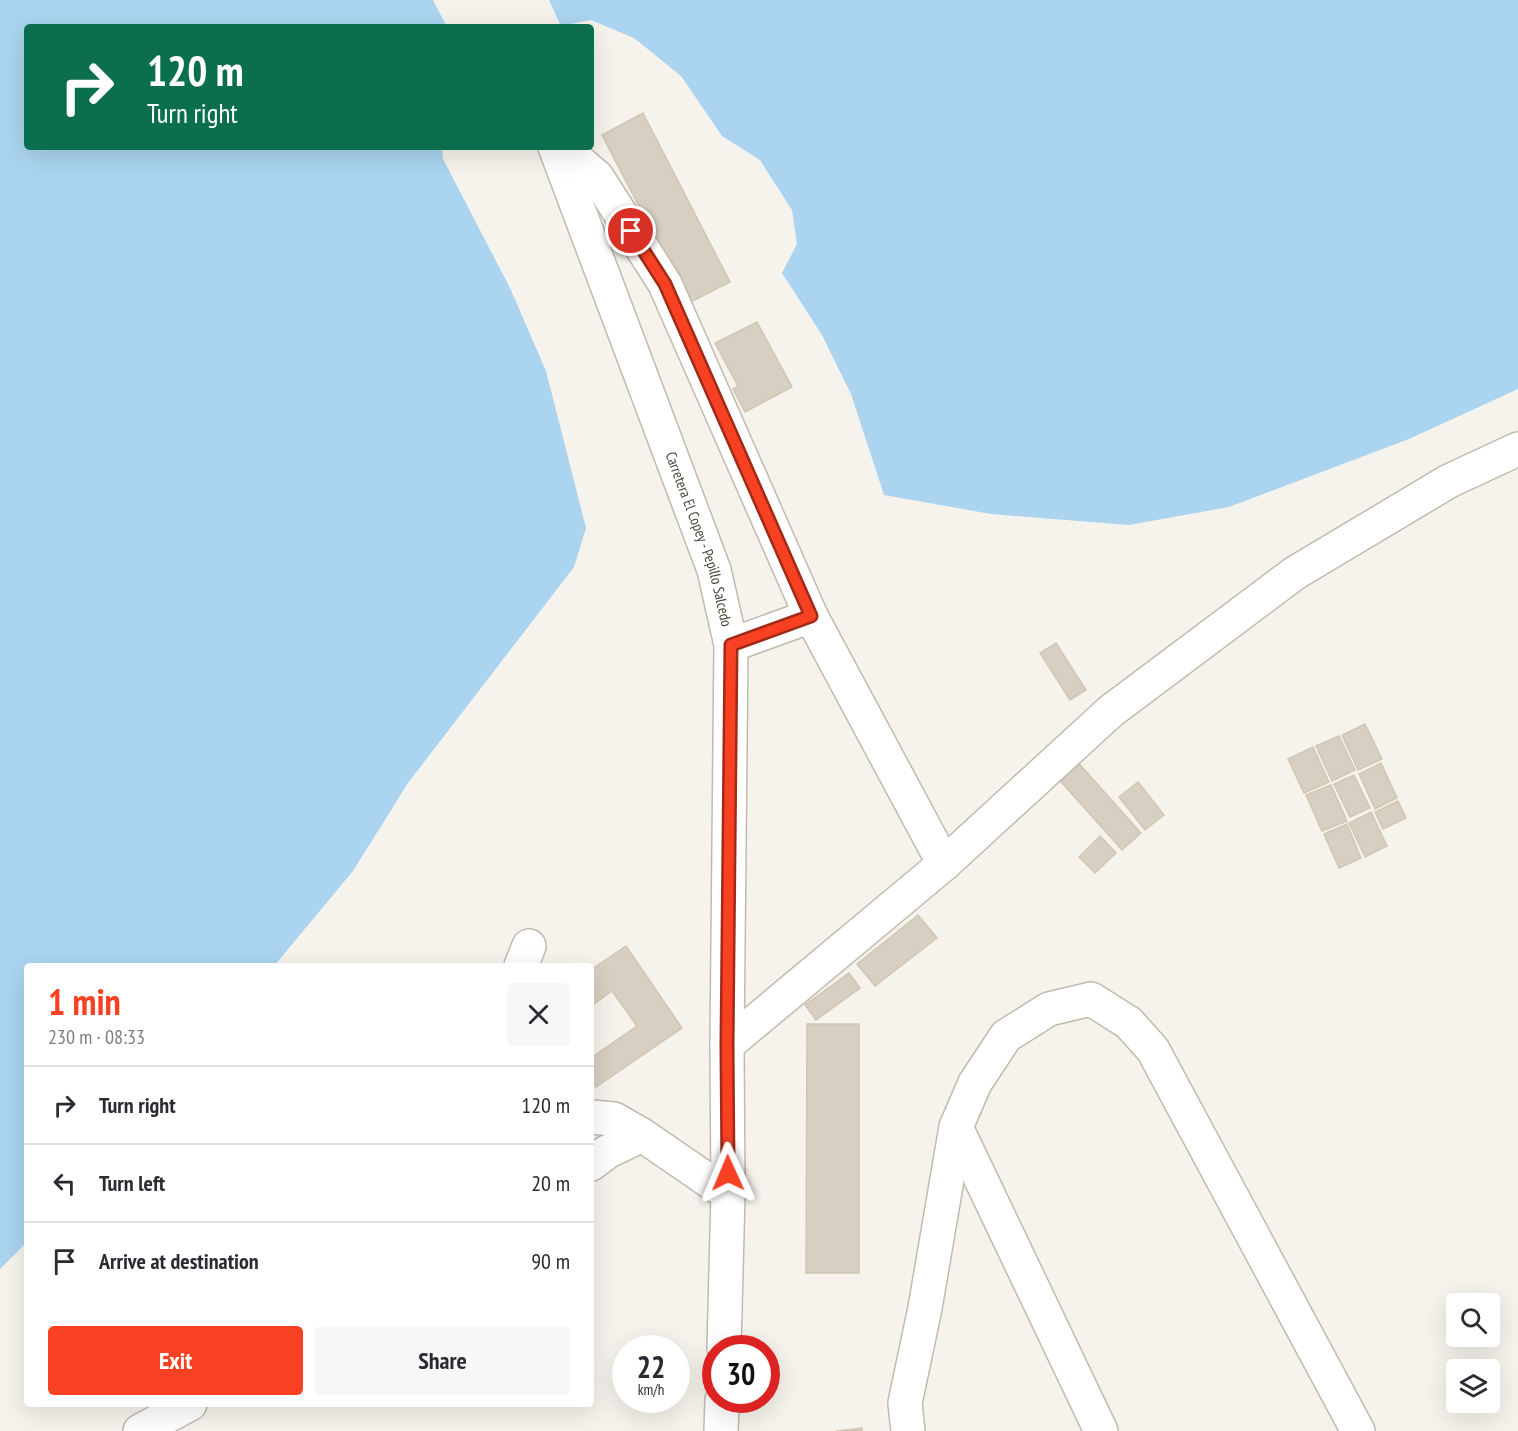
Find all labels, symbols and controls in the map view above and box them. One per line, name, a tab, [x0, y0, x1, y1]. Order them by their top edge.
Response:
text: 120 m	[147, 43, 244, 98]
icon: right	[48, 48, 126, 126]
text: Turn right	[147, 96, 238, 130]
pin	[605, 205, 656, 256]
icon: arrive	[614, 214, 647, 247]
street label: Carretera El Copey - Pepillo Salcedo	[661, 449, 737, 628]
text: 1 min	[48, 978, 121, 1025]
button: close	[507, 983, 570, 1046]
text: 230 m · 08:33	[48, 1024, 145, 1050]
icon: right	[48, 1089, 81, 1122]
text: Turn right	[99, 1091, 176, 1119]
text: 120 m	[521, 1091, 570, 1119]
position arrow	[696, 1141, 760, 1205]
icon: left	[48, 1167, 81, 1200]
text: Turn left	[99, 1169, 165, 1197]
text: 20 m	[531, 1169, 570, 1197]
icon: arrive	[48, 1245, 81, 1278]
text: Arrive at destination	[99, 1247, 259, 1275]
text: 90 m	[531, 1247, 570, 1275]
map controls	[1446, 1293, 1500, 1413]
button: search	[1446, 1293, 1500, 1347]
button: Exit	[48, 1326, 303, 1395]
button: Share	[315, 1326, 570, 1395]
speed limit sign: 30	[702, 1335, 780, 1413]
text: 22	[637, 1347, 665, 1386]
button: layers	[1446, 1359, 1500, 1413]
text: km/h	[638, 1380, 664, 1399]

